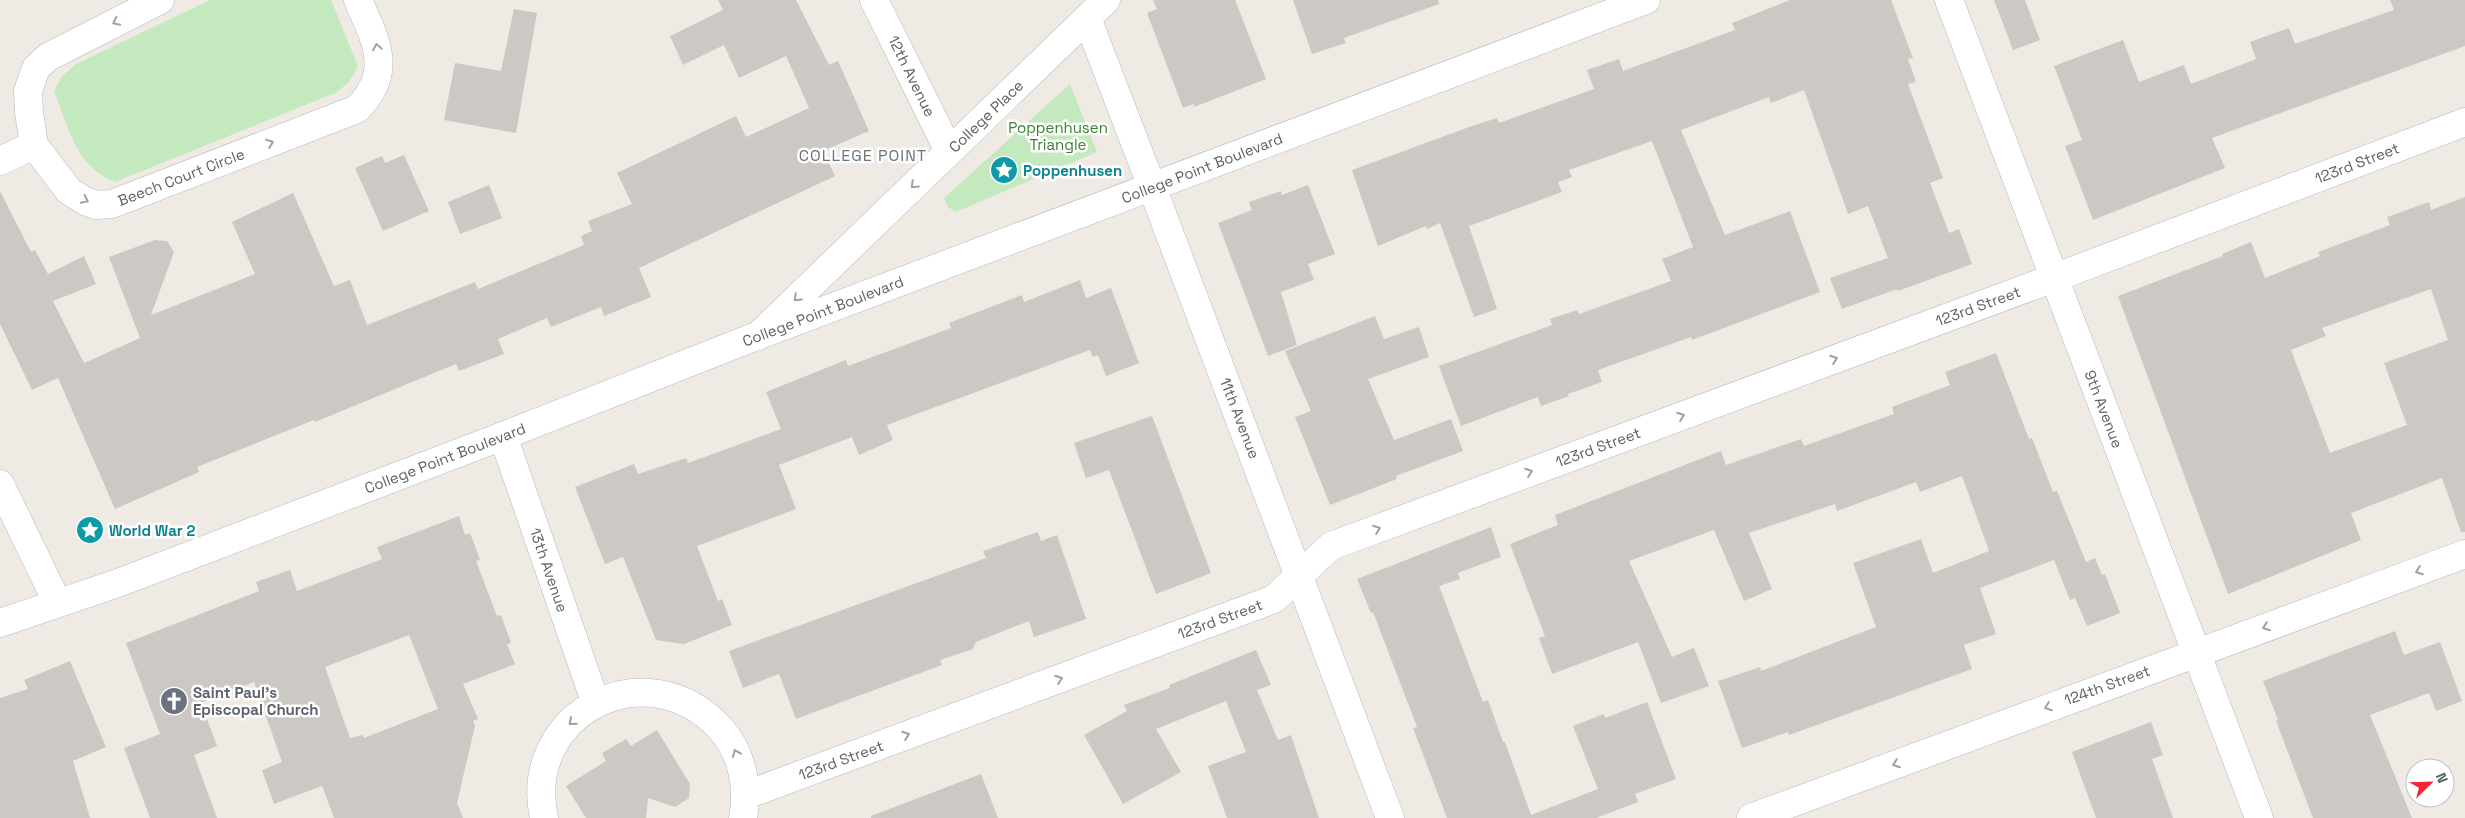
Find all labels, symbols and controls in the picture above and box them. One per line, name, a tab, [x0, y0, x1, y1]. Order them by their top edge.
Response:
one-way arrow	[112, 15, 121, 26]
street label: 12th Avenue	[884, 32, 940, 120]
one-way arrow	[372, 42, 382, 51]
street label: College Place	[945, 76, 1027, 156]
park label: Poppenhusen Triangle	[1008, 118, 1108, 154]
street label: College Point Boulevard	[1119, 128, 1285, 208]
street label: 123rd Street	[2312, 138, 2402, 188]
one-way arrow	[265, 139, 274, 149]
street label: Beech Court Circle	[115, 144, 247, 210]
district label: COLLEGE POINT	[799, 145, 927, 166]
place icon: Poppenhusen	[989, 155, 1019, 185]
place label: Poppenhusen	[1023, 161, 1122, 180]
one-way arrow	[911, 179, 920, 188]
one-way arrow	[80, 194, 89, 204]
street label: College Point Boulevard	[740, 271, 906, 351]
street label: 123rd Street	[1933, 282, 2023, 330]
one-way arrow	[794, 292, 803, 301]
one-way arrow	[1829, 355, 1838, 365]
street label: 9th Avenue	[2080, 367, 2128, 451]
street label: 11th Avenue	[1216, 375, 1264, 461]
one-way arrow	[1677, 412, 1685, 422]
street label: College Point Boulevard	[362, 418, 528, 498]
street label: 123rd Street	[1553, 423, 1643, 471]
one-way arrow	[1524, 468, 1533, 478]
place icon: World War 2	[75, 515, 105, 545]
place label: World War 2	[109, 521, 196, 540]
street label: 13th Avenue	[526, 525, 572, 615]
one-way arrow	[1372, 525, 1380, 535]
one-way arrow	[2415, 565, 2424, 575]
street label: 123rd Street	[1175, 595, 1265, 643]
one-way arrow	[2263, 621, 2271, 631]
street label: 124th Street	[2061, 661, 2153, 709]
one-way arrow	[1054, 675, 1063, 685]
place label: Saint Paul's Episcopal Church	[193, 683, 318, 719]
church icon: Saint Paul's Episcopal Church	[159, 686, 189, 716]
one-way arrow	[2045, 701, 2053, 711]
one-way arrow	[569, 716, 578, 724]
one-way arrow	[902, 731, 910, 741]
street label: 123rd Street	[796, 736, 886, 784]
one-way arrow	[732, 749, 743, 758]
one-way arrow	[1892, 758, 1901, 768]
north arrow	[2405, 758, 2455, 808]
text: N	[2432, 770, 2452, 786]

